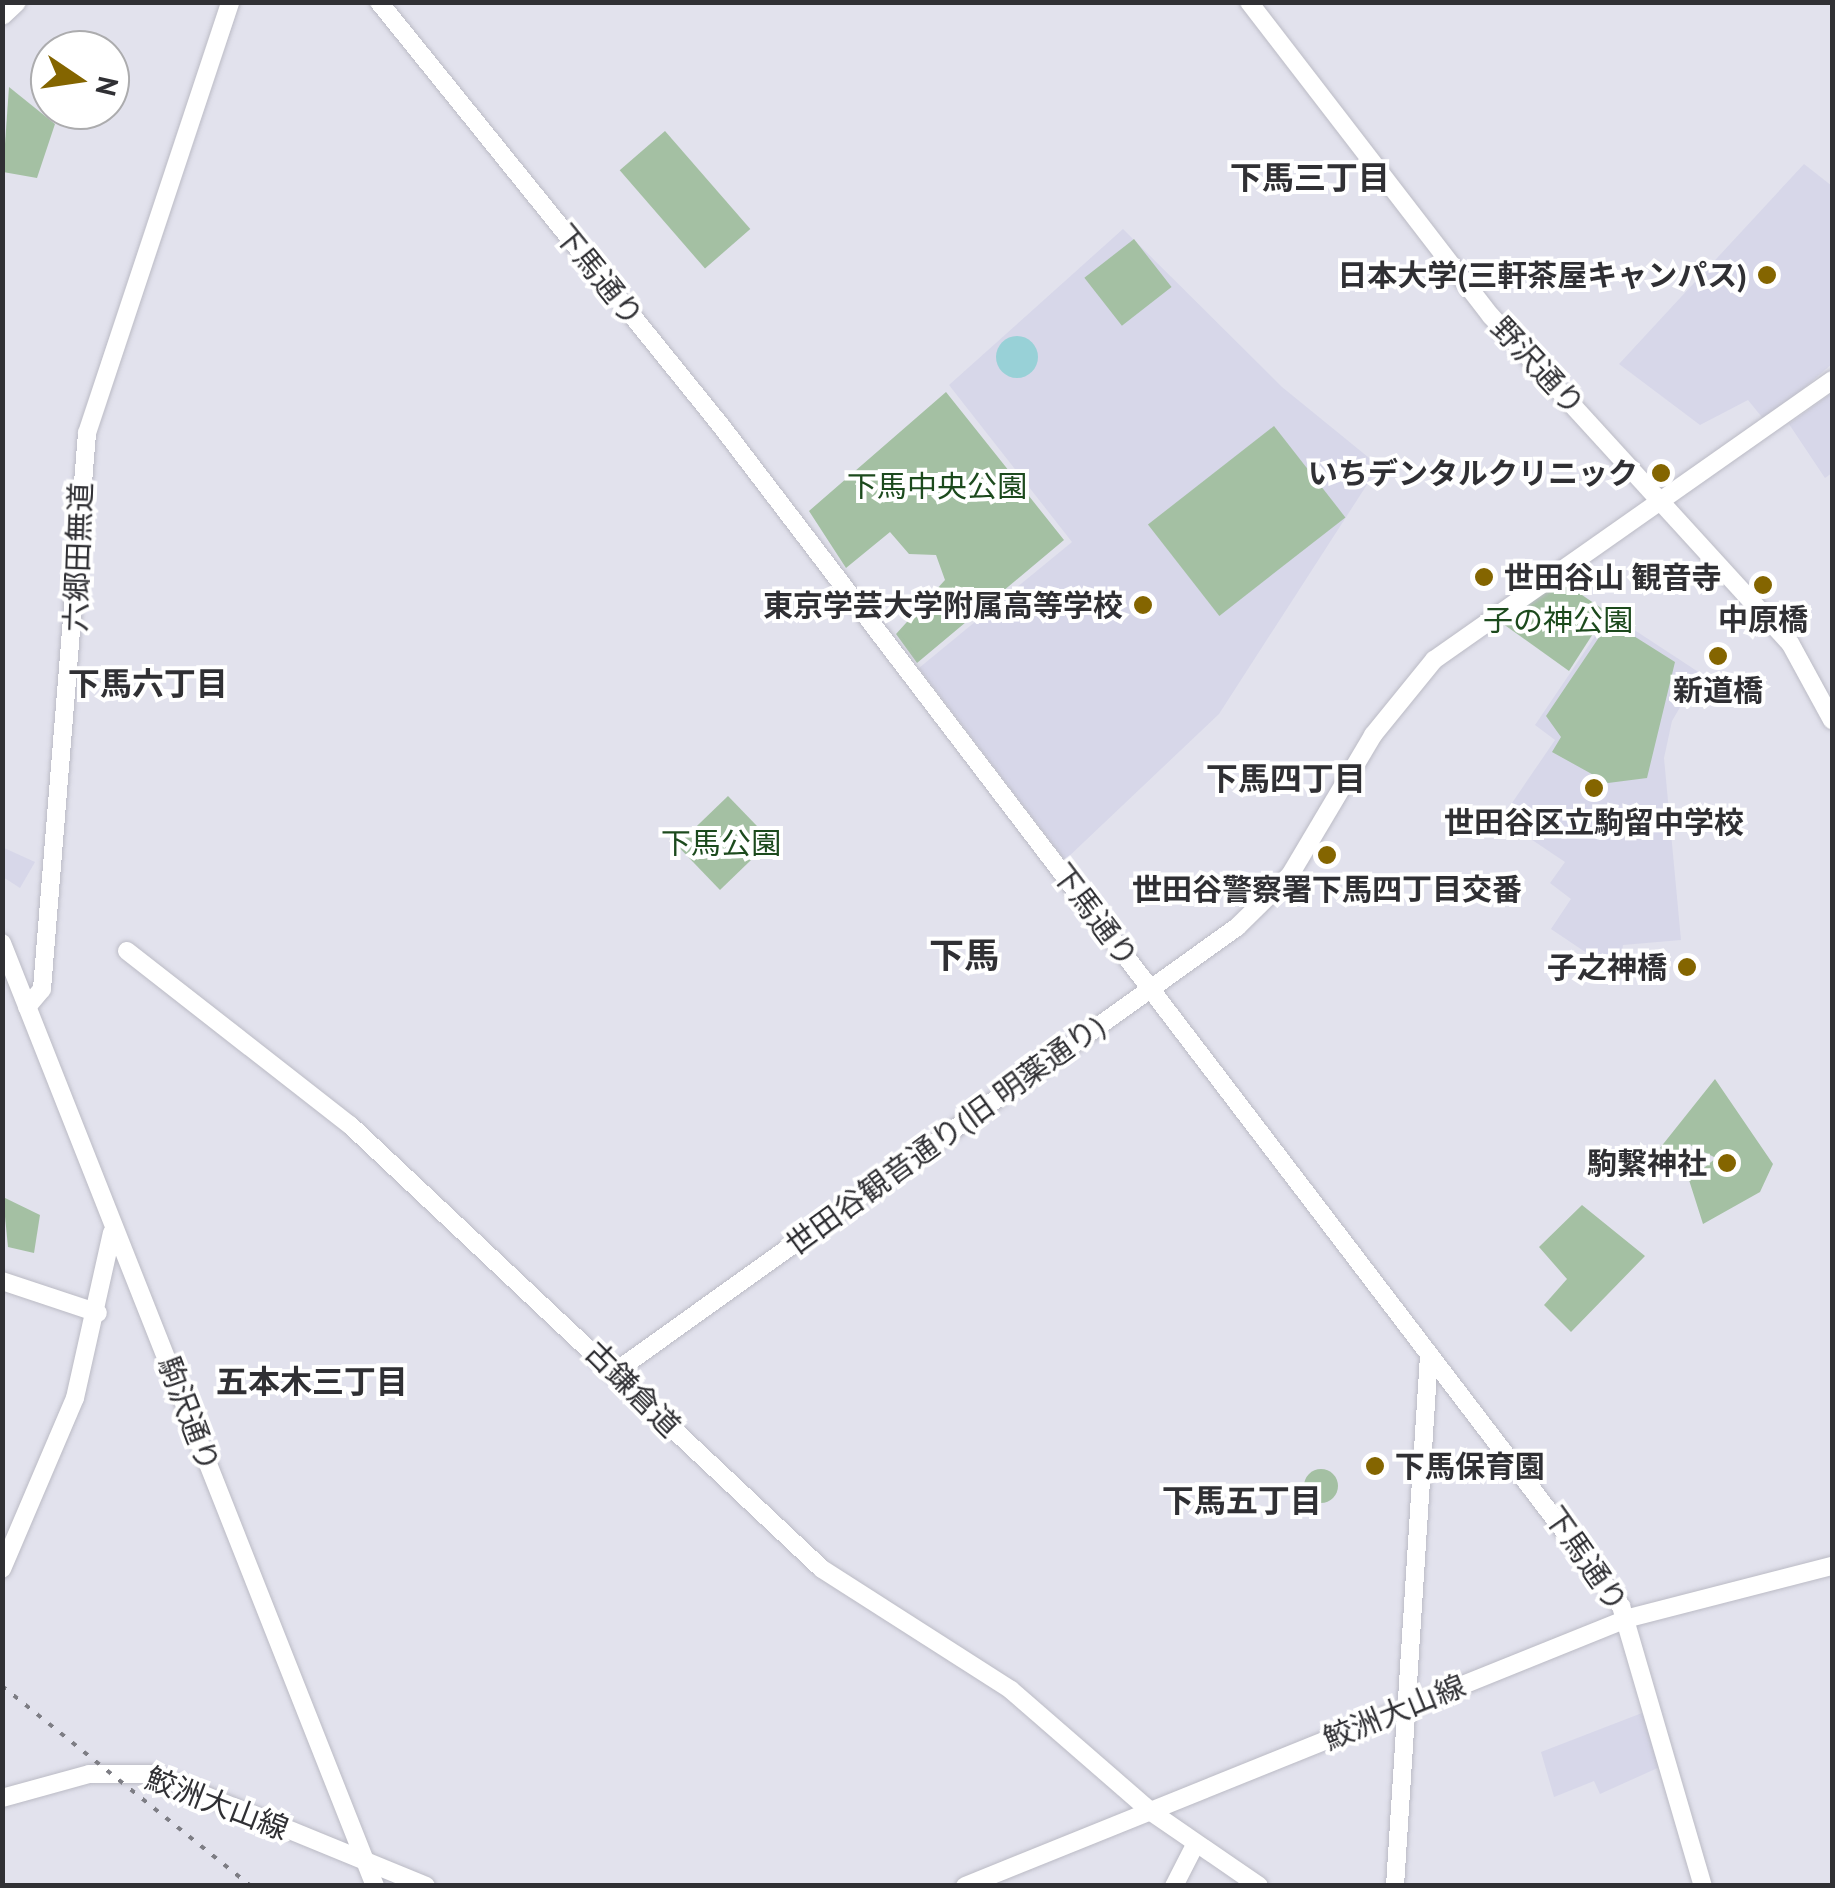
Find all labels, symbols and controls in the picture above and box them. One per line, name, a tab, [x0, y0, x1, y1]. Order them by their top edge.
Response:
north arrow	[30, 30, 130, 130]
text: N	[88, 73, 128, 100]
district label: 下馬三丁目	[1230, 158, 1390, 196]
street label: 下馬通り	[547, 217, 651, 333]
place label: 日本大学(三軒茶屋キャンパス)	[1337, 257, 1747, 293]
marker: 日本大学(三軒茶屋キャンパス)	[1756, 264, 1778, 286]
street label: 野沢通り	[1484, 310, 1592, 422]
place label: いちデンタルクリニック	[1308, 455, 1638, 491]
marker: いちデンタルクリニック	[1648, 460, 1674, 486]
park label: 下馬中央公園	[847, 468, 1027, 504]
street label: 六郷田無道	[57, 481, 99, 633]
place label: 世田谷山 観音寺	[1504, 559, 1722, 595]
marker: 世田谷山 観音寺	[1473, 566, 1495, 588]
marker: 中原橋	[1752, 574, 1774, 596]
place label: 東京学芸大学附属高等学校	[763, 587, 1123, 623]
marker: 東京学芸大学附属高等学校	[1132, 594, 1154, 616]
place label: 中原橋	[1718, 601, 1808, 637]
park label: 子の神公園	[1483, 602, 1633, 638]
marker: 新道橋	[1707, 645, 1729, 667]
district label: 下馬六丁目	[68, 664, 228, 702]
place label: 新道橋	[1673, 672, 1763, 708]
district label: 下馬四丁目	[1206, 759, 1366, 797]
marker: 世田谷区立駒留中学校	[1583, 777, 1605, 799]
place label: 世田谷区立駒留中学校	[1444, 804, 1744, 840]
park label: 下馬公園	[661, 825, 781, 861]
marker: 世田谷警察署下馬四丁目交番	[1316, 844, 1338, 866]
street label: 下馬通り	[1045, 856, 1145, 974]
place label: 世田谷警察署下馬四丁目交番	[1132, 871, 1522, 907]
district label: 下馬	[929, 934, 999, 976]
place label: 子之神橋	[1547, 949, 1667, 985]
marker: 子之神橋	[1676, 956, 1698, 978]
street label: 世田谷観音通り(旧 明薬通り)	[779, 1007, 1111, 1263]
place label: 駒繋神社	[1587, 1145, 1707, 1181]
marker: 駒繋神社	[1716, 1152, 1738, 1174]
street label: 古鎌倉道	[578, 1334, 688, 1444]
street label: 駒沢通り	[151, 1352, 227, 1476]
district label: 五本木三丁目	[216, 1362, 408, 1400]
place label: 下馬保育園	[1395, 1448, 1545, 1484]
marker: 下馬保育園	[1364, 1455, 1386, 1477]
district label: 下馬五丁目	[1162, 1481, 1322, 1519]
street label: 下馬通り	[1537, 1500, 1635, 1618]
street label: 鮫洲大山線	[1318, 1667, 1470, 1757]
street label: 鮫洲大山線	[141, 1759, 293, 1847]

